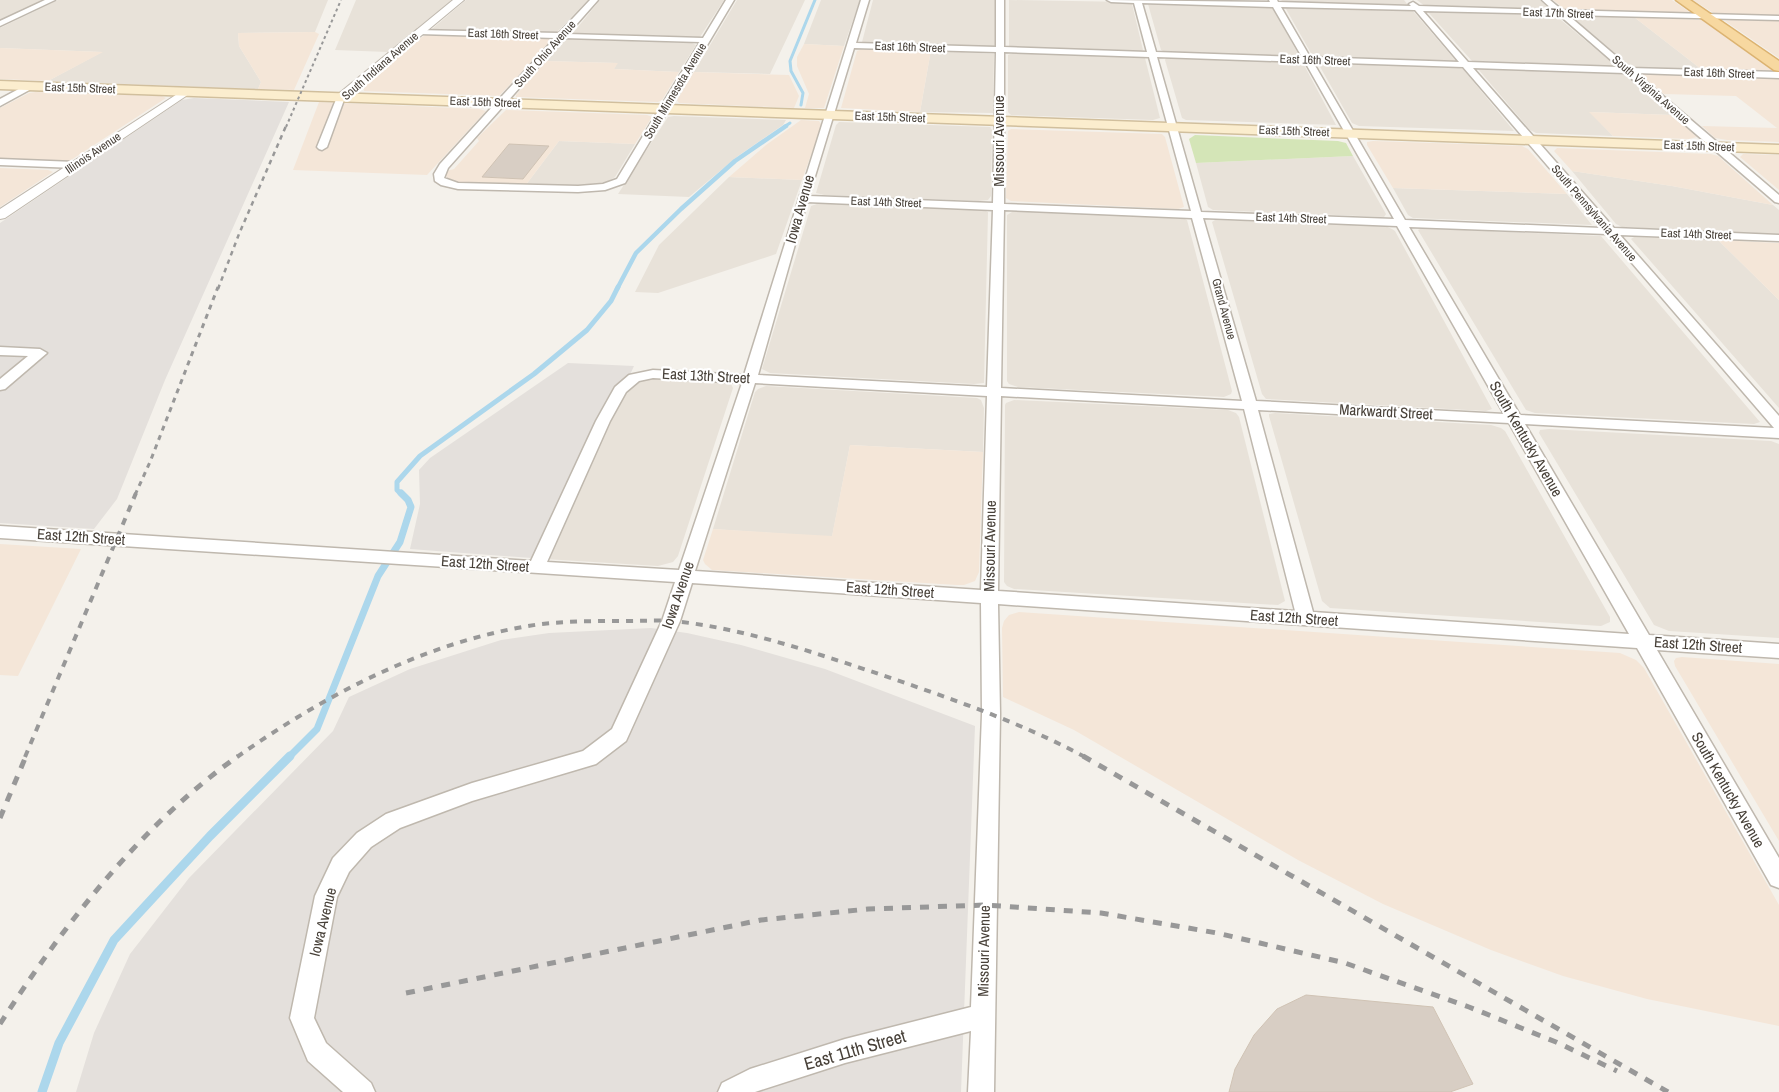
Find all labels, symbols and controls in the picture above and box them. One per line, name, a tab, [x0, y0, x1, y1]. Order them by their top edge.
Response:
street label: East 17th Street	[1522, 4, 1594, 22]
street label: South Ohio Avenue	[511, 17, 579, 91]
street label: East 16th Street	[467, 25, 539, 43]
street label: South Indiana Avenue	[338, 28, 422, 104]
street label: East 16th Street	[874, 38, 946, 56]
street label: South Minnesota Avenue	[640, 40, 710, 142]
street label: East 16th Street	[1279, 51, 1351, 69]
street label: South Virginia Avenue	[1609, 52, 1693, 128]
street label: East 16th Street	[1683, 64, 1755, 82]
street label: East 15th Street	[44, 79, 116, 97]
street label: East 15th Street	[449, 93, 521, 111]
street label: Missouri Avenue	[988, 95, 1009, 187]
street label: East 15th Street	[854, 108, 926, 126]
street label: East 15th Street	[1258, 122, 1330, 140]
street label: Illinois Avenue	[62, 129, 124, 177]
street label: East 15th Street	[1663, 137, 1735, 155]
street label: South Pennsylvania Avenue	[1548, 161, 1640, 265]
street label: Iowa Avenue	[780, 172, 819, 246]
street label: East 14th Street	[850, 193, 922, 211]
street label: East 14th Street	[1255, 209, 1327, 227]
street label: East 14th Street	[1660, 225, 1732, 243]
street label: Grand Avenue	[1208, 277, 1240, 341]
street label: East 13th Street	[661, 363, 751, 388]
street label: South Kentucky Avenue	[1485, 377, 1568, 501]
street label: Markwardt Street	[1339, 399, 1434, 424]
street label: Missouri Avenue	[978, 500, 1001, 592]
street label: East 12th Street	[36, 523, 126, 550]
street label: East 12th Street	[440, 550, 530, 577]
street label: Iowa Avenue	[656, 558, 699, 631]
street label: East 12th Street	[845, 576, 935, 603]
street label: East 12th Street	[1249, 604, 1339, 631]
street label: East 12th Street	[1653, 631, 1743, 658]
street label: South Kentucky Avenue	[1687, 728, 1770, 852]
street label: Iowa Avenue	[304, 885, 341, 958]
street label: Missouri Avenue	[972, 905, 995, 997]
street label: East 11th Street	[801, 1023, 909, 1076]

